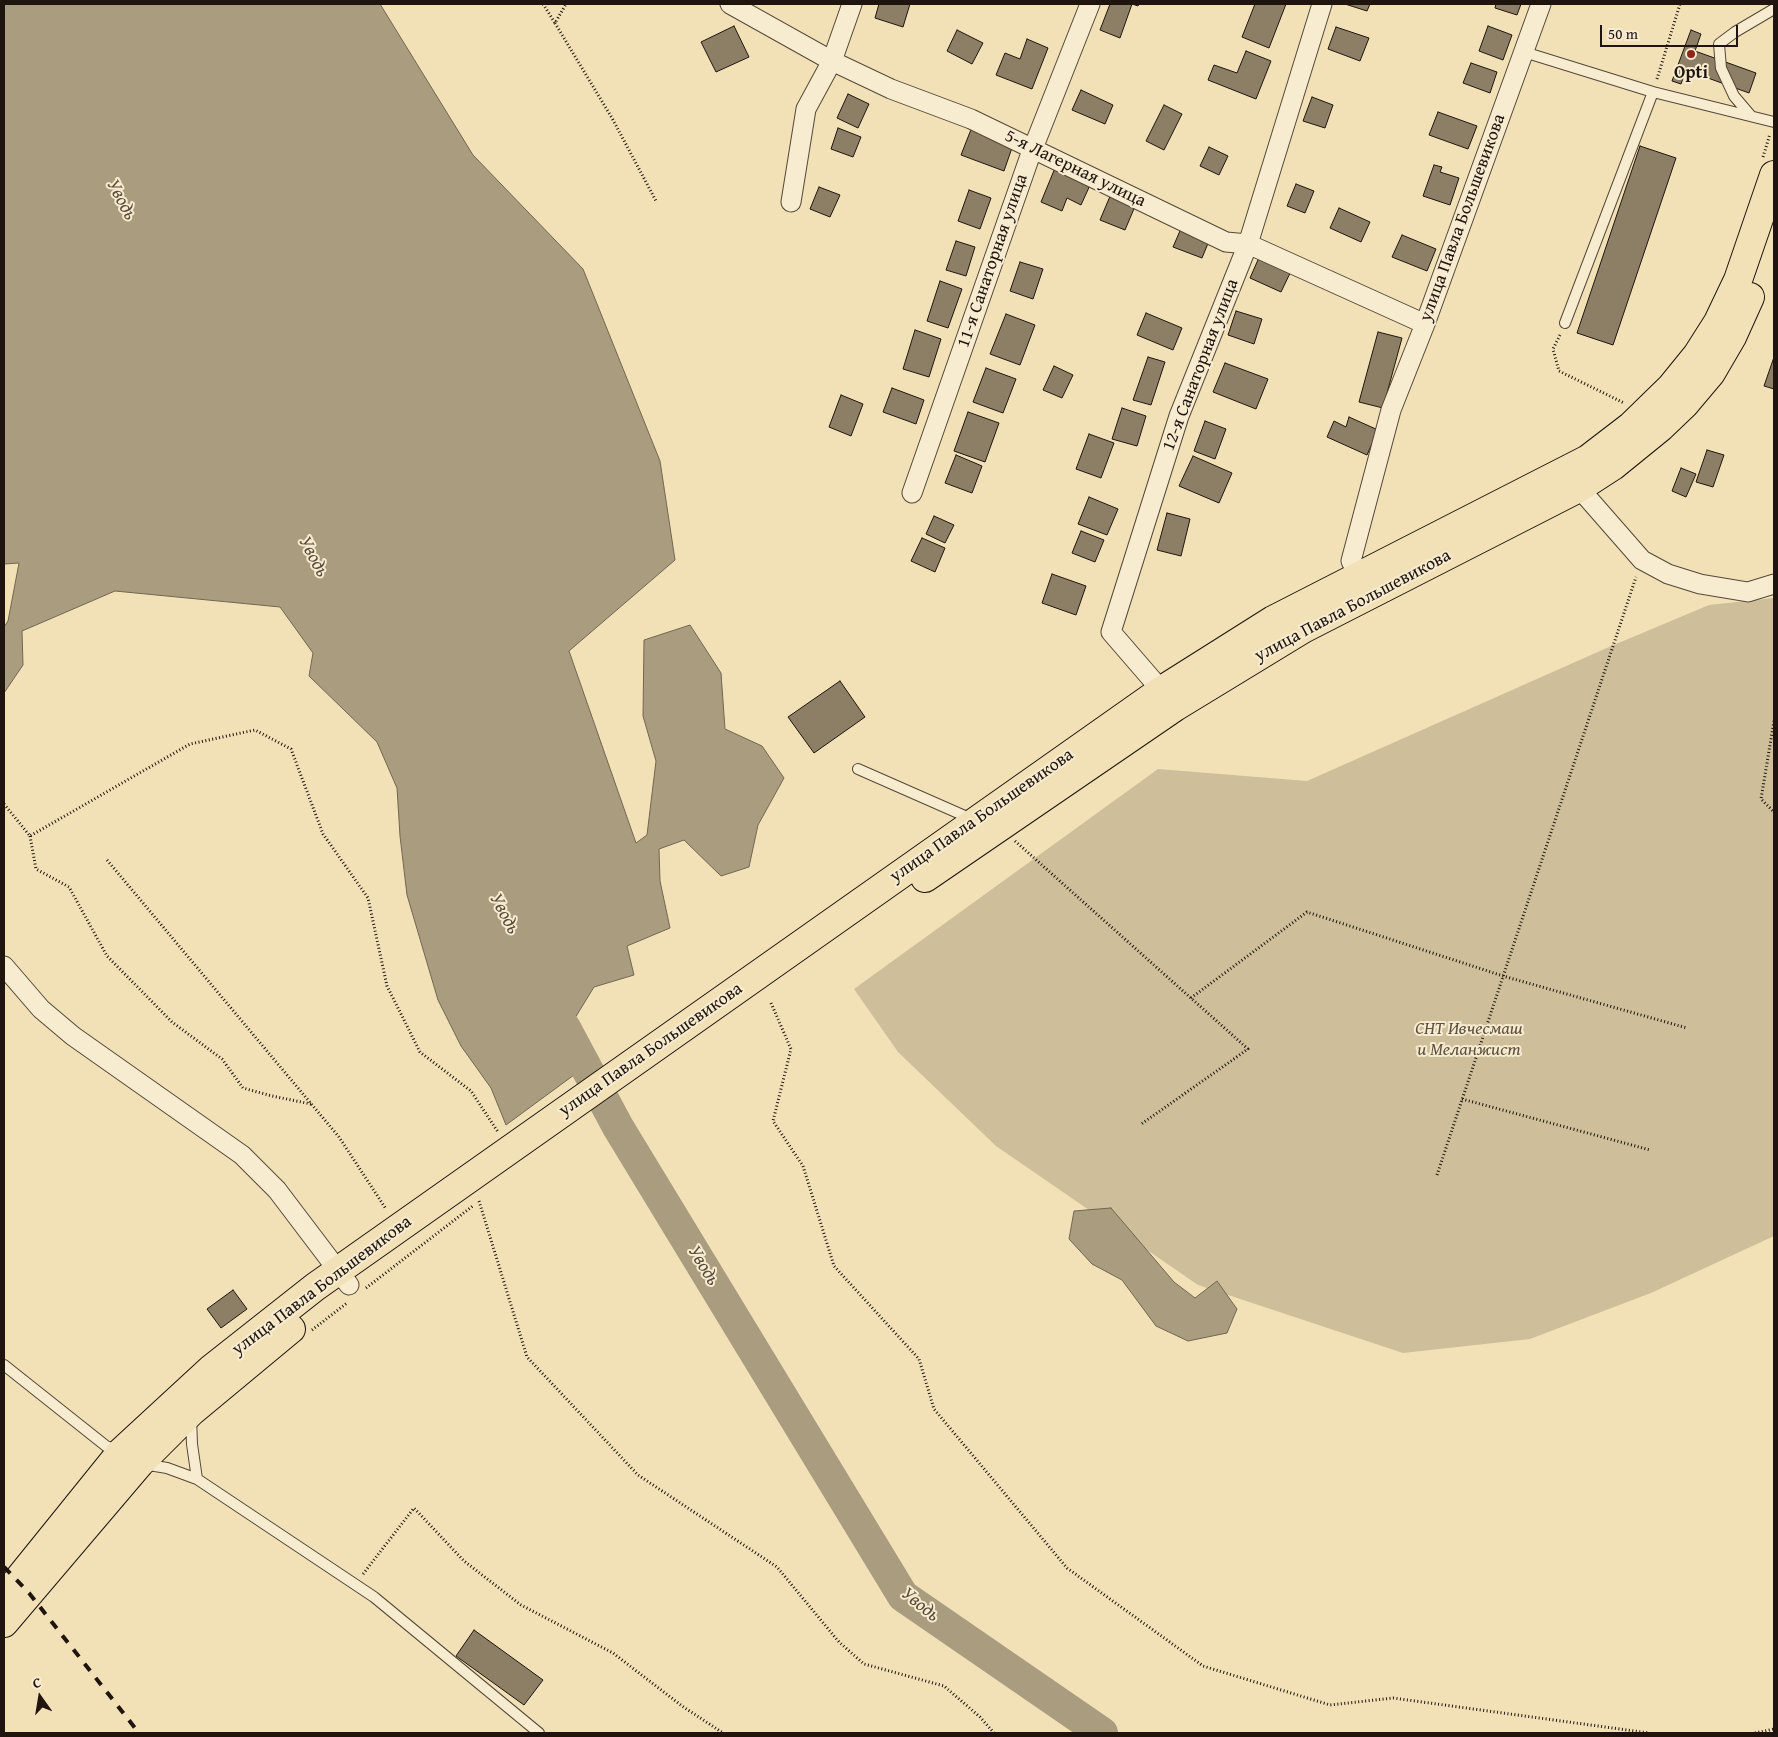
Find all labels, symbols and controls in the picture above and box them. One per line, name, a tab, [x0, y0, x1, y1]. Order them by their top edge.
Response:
scale bar	[1603, 15, 1740, 47]
text: 50 m	[1608, 23, 1638, 44]
marker: Opti	[1685, 48, 1697, 60]
place label: Opti	[1674, 62, 1708, 84]
street label: улица Павла Большевикова	[1415, 111, 1511, 325]
street label: 5-я Лагерная улица	[1001, 125, 1149, 213]
street label: 11-я Санаторная улица	[953, 171, 1033, 351]
water label: Уводь	[101, 176, 141, 224]
street label: 12-я Санаторная улица	[1158, 276, 1244, 454]
water label: Уводь	[293, 533, 333, 581]
street label: улица Павла Большевикова	[1251, 545, 1455, 667]
street label: улица Павла Большевикова	[886, 744, 1078, 888]
water label: Уводь	[484, 890, 524, 938]
street label: улица Павла Большевикова	[555, 978, 747, 1122]
park label: СНТ Ивчесмаш и Меланжист	[1415, 1018, 1523, 1060]
street label: улица Павла Большевикова	[228, 1211, 416, 1361]
water label: Уводь	[682, 1242, 724, 1290]
water label: Уводь	[896, 1583, 944, 1627]
north arrow	[15, 1672, 65, 1722]
text: С	[31, 1672, 43, 1693]

